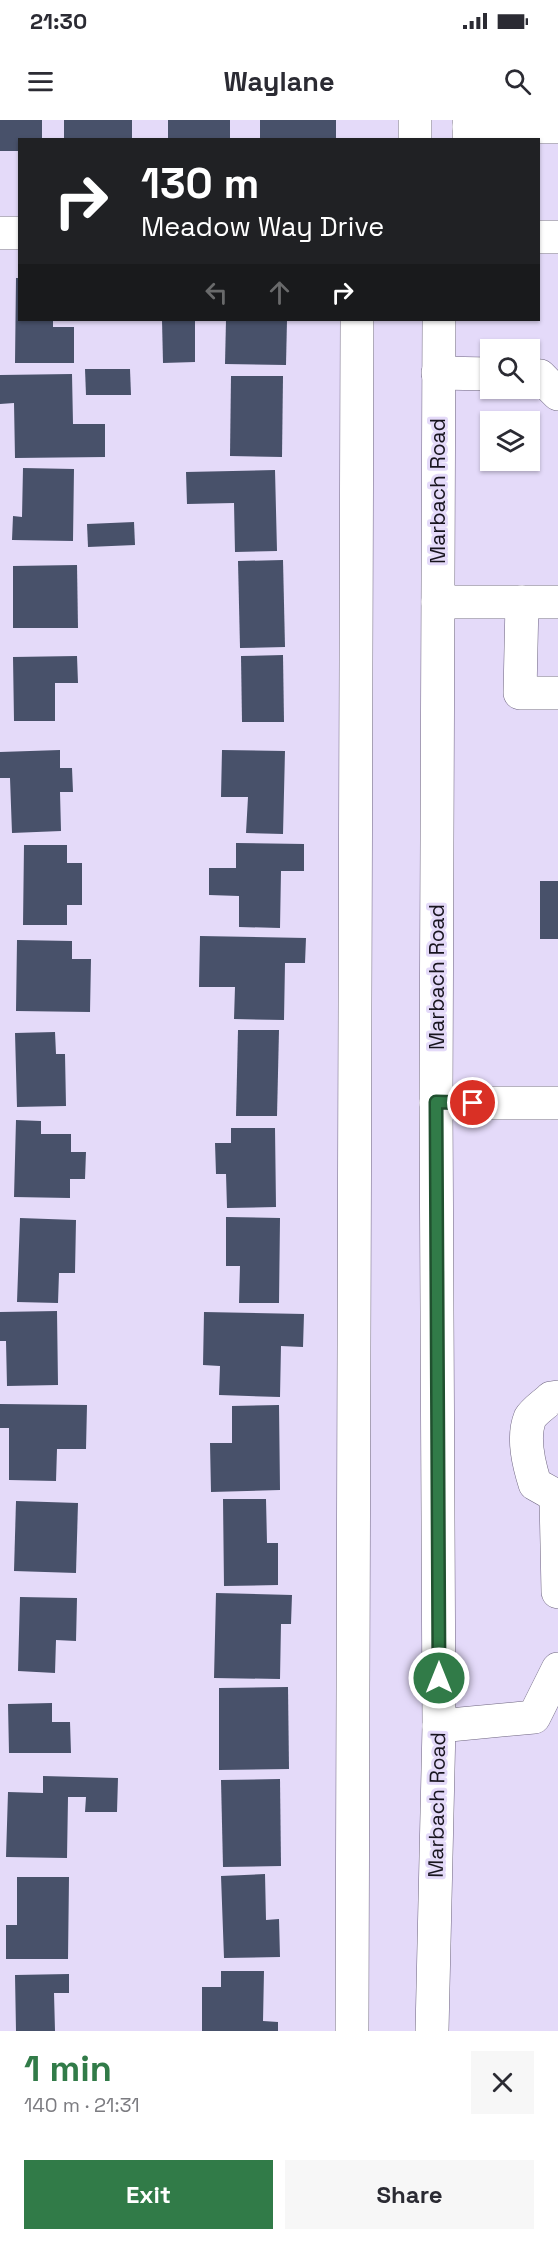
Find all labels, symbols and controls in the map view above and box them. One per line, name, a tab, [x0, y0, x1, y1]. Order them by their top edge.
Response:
text: 21:30	[30, 7, 87, 35]
text: Waylane	[224, 64, 334, 99]
icon: menu	[24, 65, 57, 98]
icon: search	[501, 65, 534, 98]
text: 130 m	[141, 157, 259, 210]
icon: right	[42, 162, 120, 240]
text: Meadow Way Drive	[141, 209, 384, 244]
icon: left	[200, 276, 233, 309]
icon: ahead	[263, 276, 296, 309]
icon: right	[326, 276, 359, 309]
map controls	[480, 339, 540, 471]
button: search	[480, 339, 540, 399]
button: layers	[480, 411, 540, 471]
street label: Marbach Road	[424, 418, 451, 564]
street label: Marbach Road	[423, 904, 450, 1050]
pin	[447, 1077, 498, 1128]
icon: arrive	[456, 1086, 489, 1119]
position arrow	[407, 1646, 471, 1710]
street label: Marbach Road	[422, 1732, 451, 1878]
text: 1 min	[24, 2046, 112, 2092]
button: close	[471, 2051, 534, 2114]
text: 140 m · 21:31	[24, 2092, 140, 2118]
button: Exit	[24, 2160, 273, 2229]
button: Share	[285, 2160, 534, 2229]

